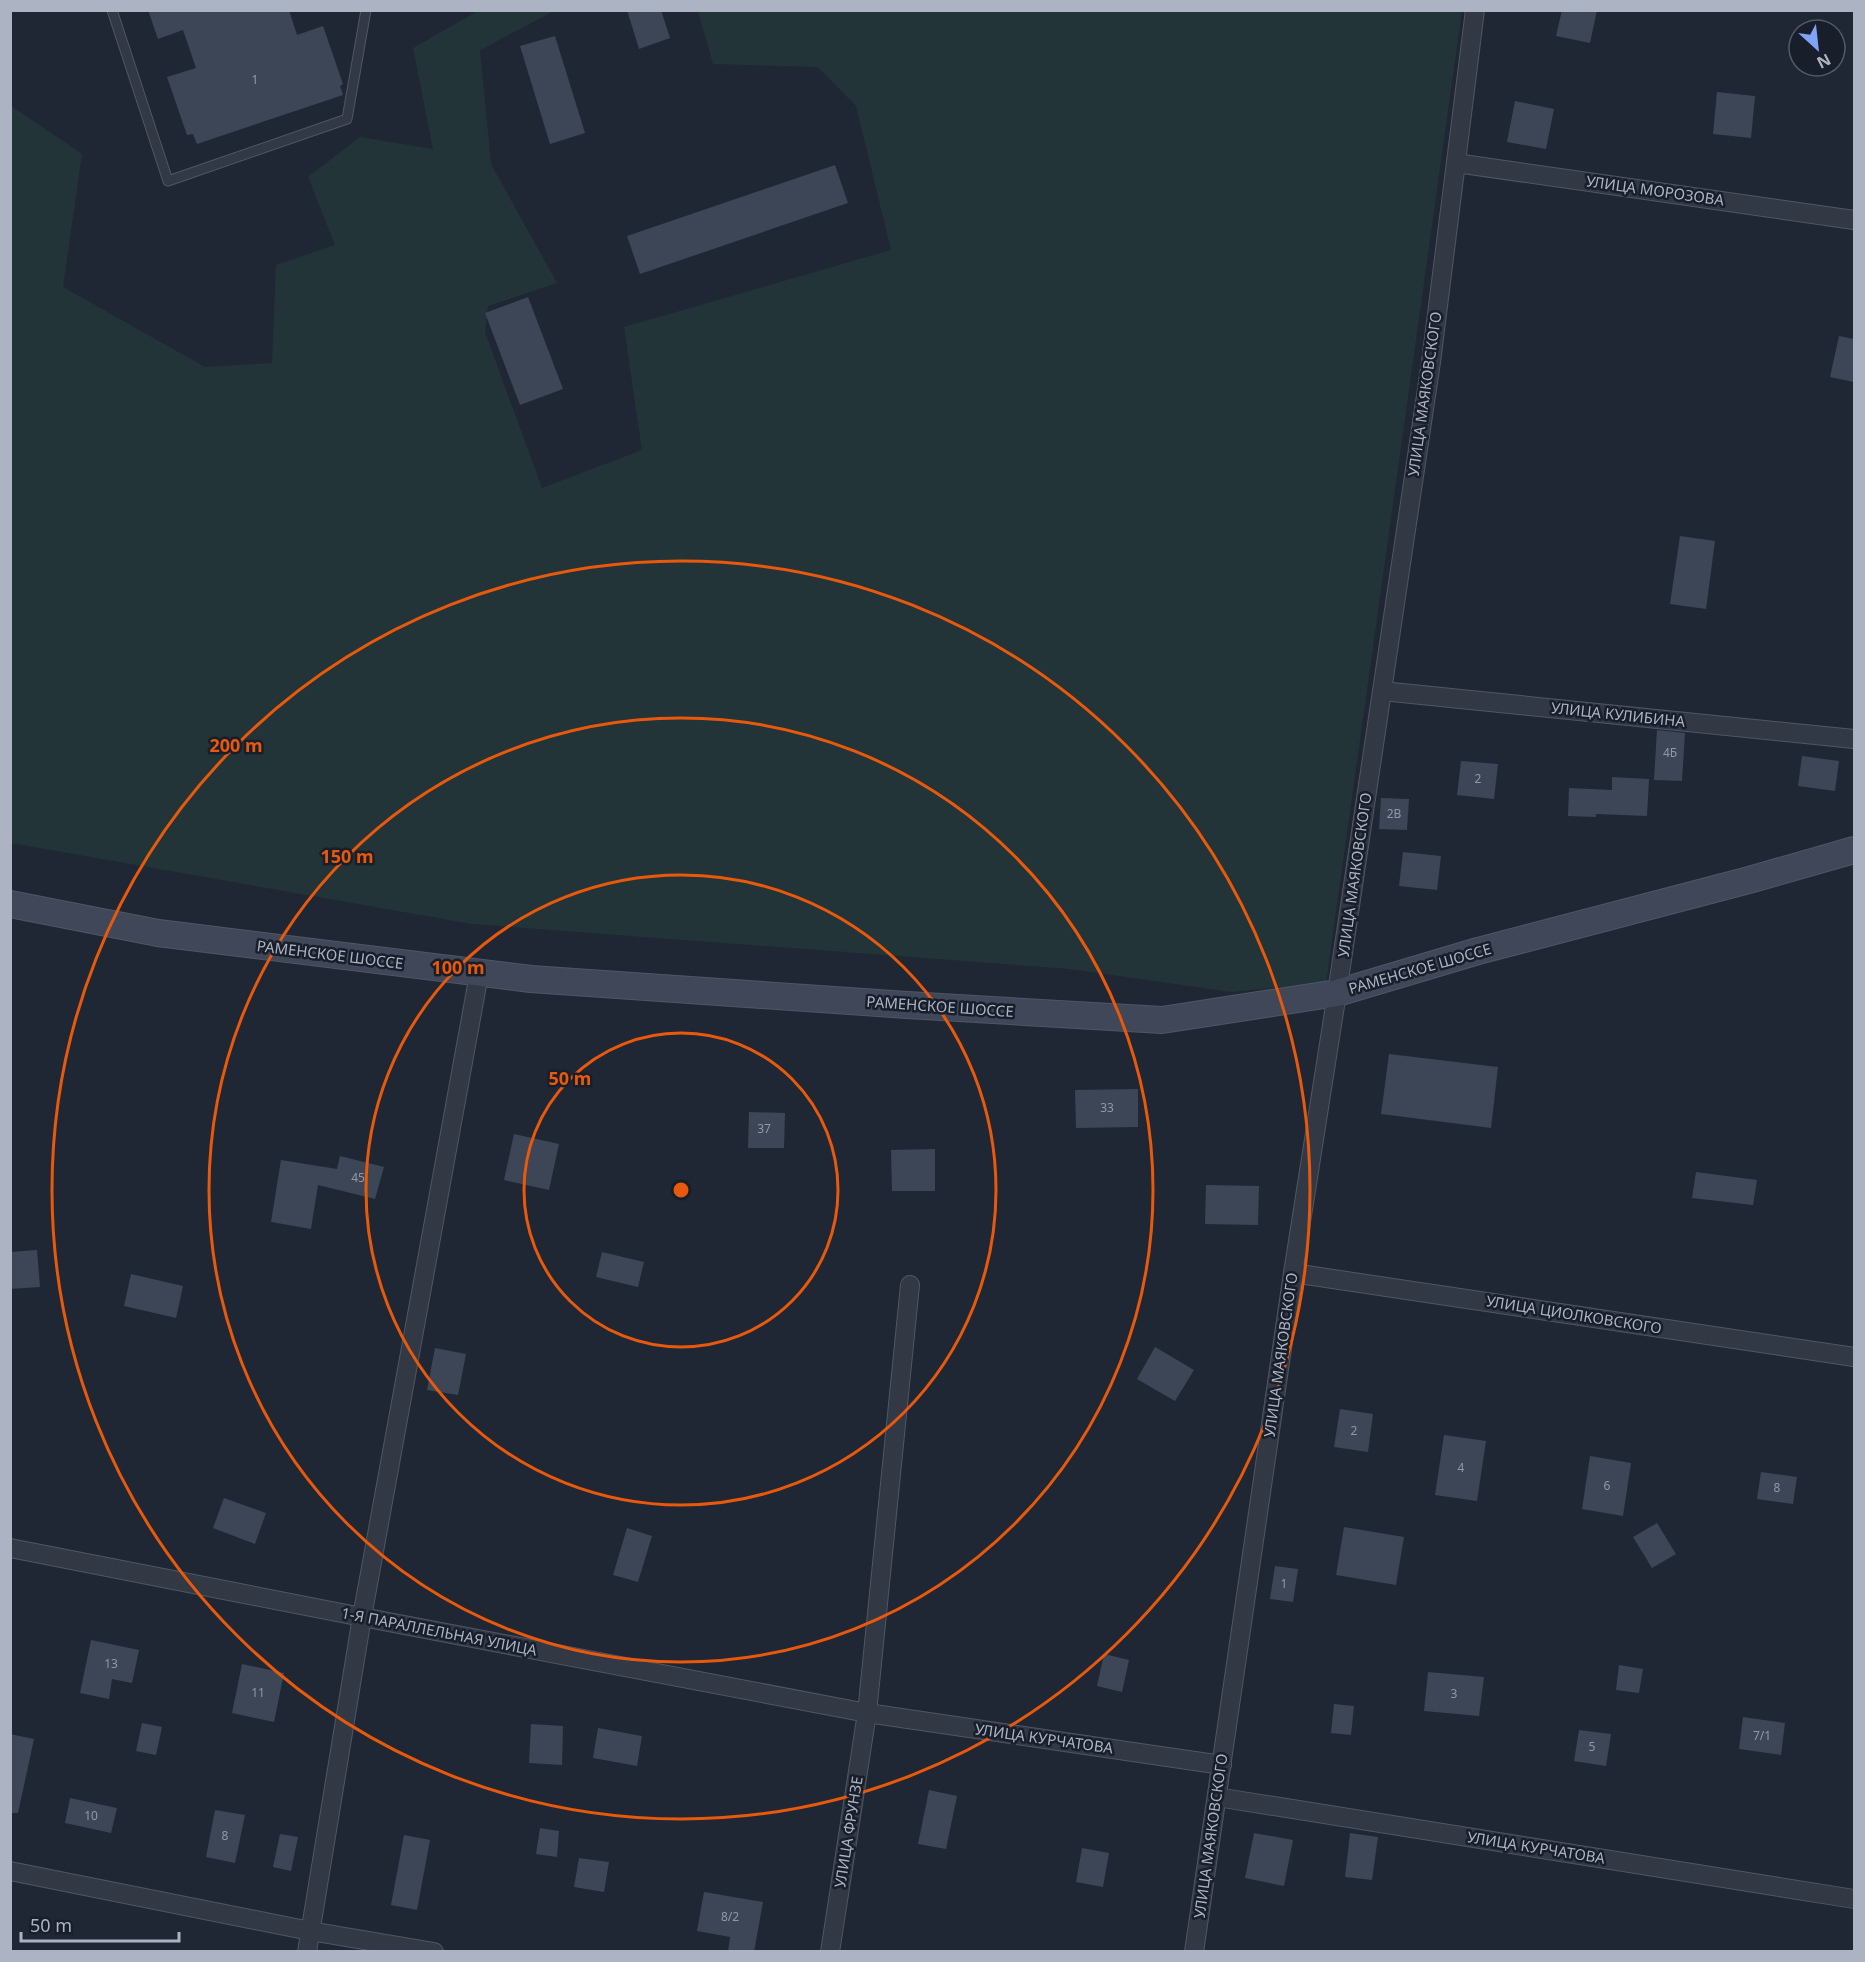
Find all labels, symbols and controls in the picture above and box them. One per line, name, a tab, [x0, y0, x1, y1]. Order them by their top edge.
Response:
north arrow	[1787, 18, 1847, 78]
text: N	[1813, 49, 1835, 74]
house number: 1	[252, 71, 258, 88]
street label: УЛИЦА МОРОЗОВА	[1585, 170, 1726, 210]
street label: УЛИЦА МАЯКОВСКОГО	[1403, 310, 1445, 477]
street label: УЛИЦА КУЛИБИНА	[1550, 697, 1687, 731]
text: 200 m	[209, 733, 263, 757]
house number: 4Б	[1663, 744, 1677, 761]
house number: 2	[1475, 770, 1482, 787]
street label: УЛИЦА МАЯКОВСКОГО	[1333, 791, 1375, 958]
house number: 2В	[1387, 805, 1402, 822]
text: 150 m	[320, 844, 374, 868]
street label: РАМЕНСКОЕ ШОССЕ	[256, 935, 405, 973]
street label: РАМЕНСКОЕ ШОССЕ	[1346, 938, 1493, 998]
text: 100 m	[431, 955, 485, 979]
street label: РАМЕНСКОЕ ШОССЕ	[866, 991, 1014, 1021]
text: 50 m	[549, 1066, 591, 1090]
house number: 33	[1100, 1099, 1114, 1116]
house number: 37	[757, 1120, 771, 1137]
house number: 45	[351, 1169, 365, 1186]
centre of rings	[671, 1180, 691, 1200]
street label: УЛИЦА МАЯКОВСКОГО	[1259, 1271, 1301, 1438]
street label: УЛИЦА ЦИОЛКОВСКОГО	[1485, 1290, 1663, 1338]
house number: 2	[1351, 1422, 1358, 1439]
house number: 4	[1458, 1459, 1465, 1476]
house number: 6	[1604, 1477, 1611, 1494]
house number: 8	[1774, 1479, 1781, 1496]
house number: 1	[1281, 1575, 1287, 1592]
street label: 1-Я ПАРАЛЛЕЛЬНАЯ УЛИЦА	[340, 1602, 539, 1660]
house number: 13	[104, 1655, 118, 1672]
house number: 11	[251, 1684, 265, 1701]
house number: 3	[1451, 1685, 1458, 1702]
street label: УЛИЦА КУРЧАТОВА	[974, 1718, 1115, 1758]
house number: 7/1	[1753, 1727, 1771, 1744]
house number: 5	[1589, 1738, 1596, 1755]
street label: УЛИЦА МАЯКОВСКОГО	[1189, 1752, 1231, 1919]
street label: УЛИЦА ФРУНЗЕ	[829, 1775, 867, 1889]
house number: 10	[84, 1807, 98, 1824]
street label: УЛИЦА КУРЧАТОВА	[1466, 1826, 1607, 1868]
house number: 8	[222, 1827, 229, 1844]
scale bar	[21, 1905, 178, 1943]
house number: 8/2	[721, 1908, 739, 1925]
text: 50 m	[30, 1913, 72, 1937]

